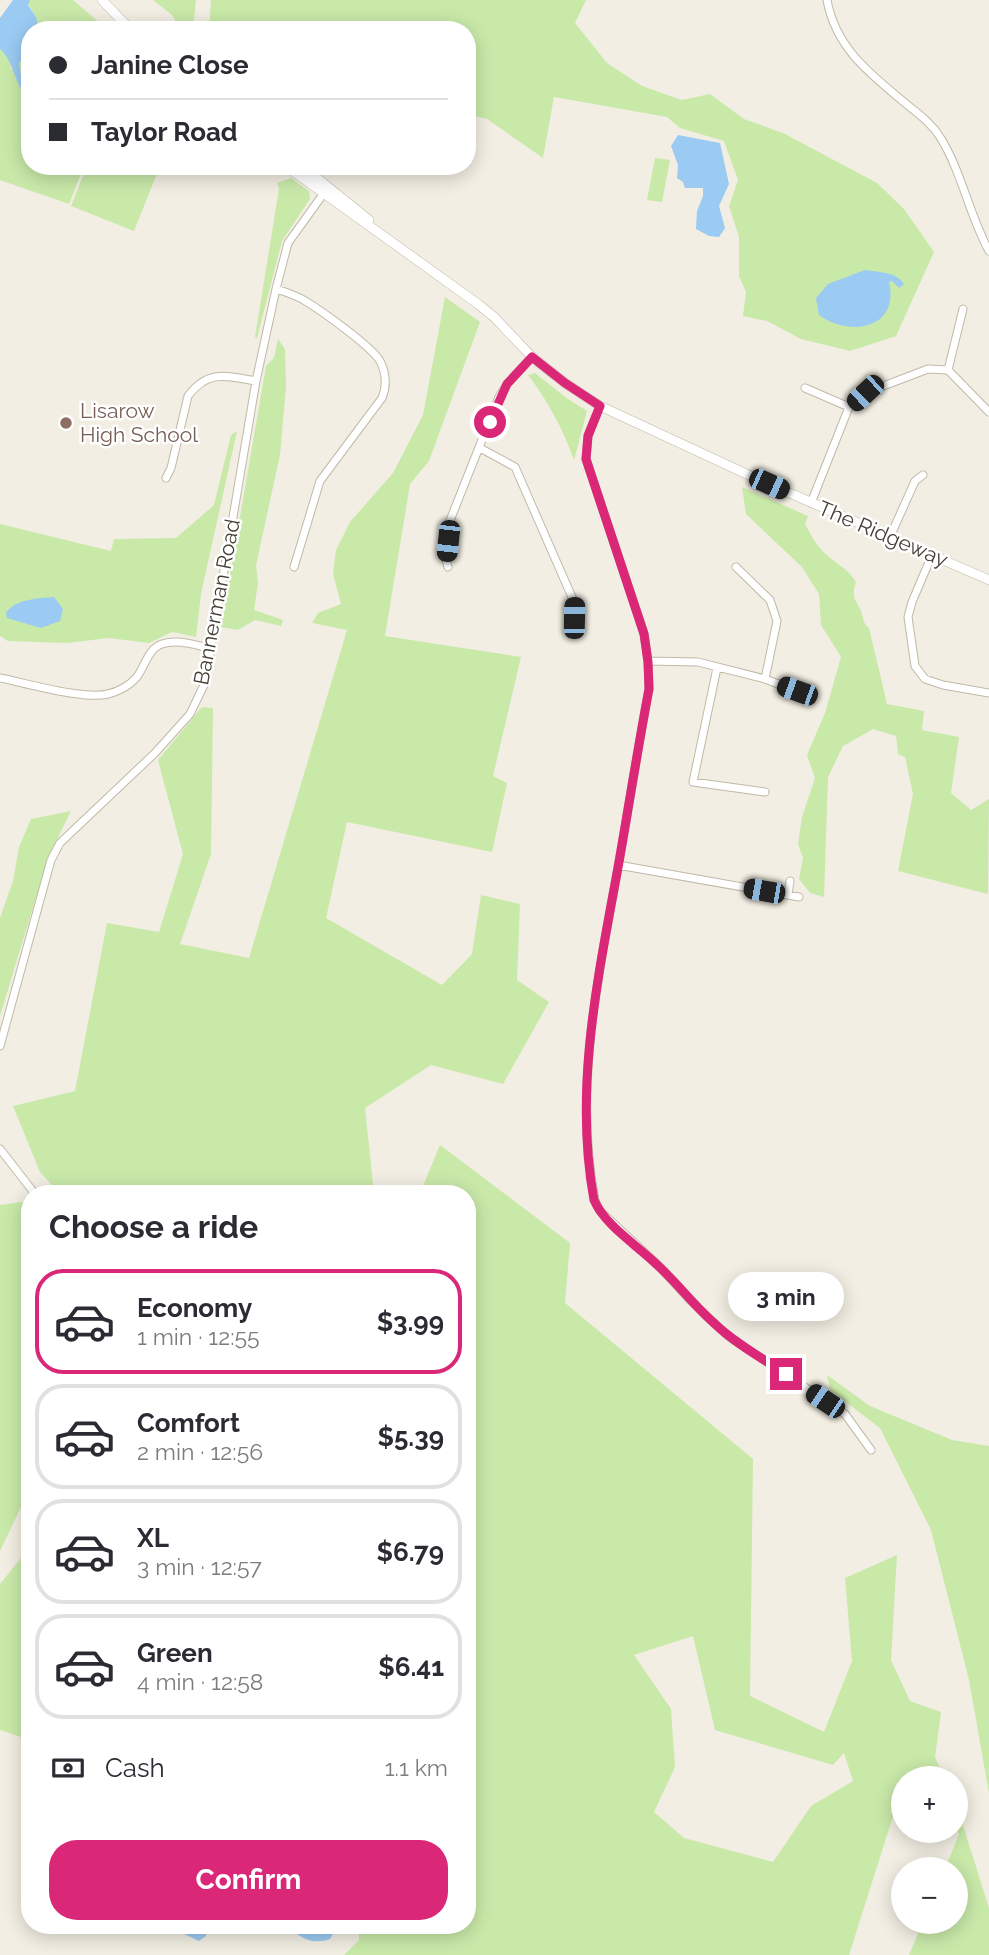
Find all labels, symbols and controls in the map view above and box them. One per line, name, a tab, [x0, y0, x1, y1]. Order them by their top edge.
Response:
text: Janine Close	[91, 50, 249, 80]
text: Taylor Road	[91, 117, 238, 147]
car	[843, 371, 888, 415]
place label: Lisarow High School	[80, 398, 198, 447]
route start	[474, 406, 506, 438]
marker: Lisarow High School	[58, 415, 74, 431]
car	[746, 466, 793, 502]
street label: The Ridgeway	[815, 495, 952, 572]
street label: Bannerman Road	[188, 517, 245, 687]
car	[436, 519, 461, 563]
car	[564, 597, 585, 639]
car	[774, 674, 821, 708]
car	[742, 877, 787, 905]
text: Choose a ride	[49, 1208, 258, 1245]
callout: 3 min	[728, 1272, 844, 1322]
text: 3 min	[756, 1283, 816, 1310]
icon: car	[53, 1290, 116, 1353]
text: Economy	[137, 1293, 252, 1323]
text: $3.99	[377, 1307, 444, 1337]
text: 1 min · 12:55	[137, 1323, 260, 1350]
route end	[770, 1358, 802, 1390]
car	[802, 1381, 849, 1421]
icon: car	[53, 1405, 116, 1468]
text: Comfort	[137, 1408, 240, 1438]
text: $5.39	[377, 1422, 444, 1452]
text: 2 min · 12:56	[137, 1438, 263, 1465]
icon: car	[53, 1520, 116, 1583]
text: XL	[137, 1523, 169, 1553]
text: $6.79	[376, 1537, 444, 1567]
text: 3 min · 12:57	[137, 1553, 262, 1580]
icon: car	[53, 1635, 116, 1698]
text: Green	[137, 1638, 213, 1668]
text: $6.41	[378, 1652, 444, 1682]
text: 4 min · 12:58	[137, 1668, 263, 1695]
icon: cash	[49, 1749, 87, 1787]
text: Cash	[105, 1753, 165, 1783]
text: 1.1 km	[385, 1754, 448, 1781]
map controls	[891, 1766, 968, 1934]
button: +	[891, 1766, 968, 1843]
button: Confirm	[49, 1840, 448, 1920]
button: −	[891, 1857, 968, 1934]

